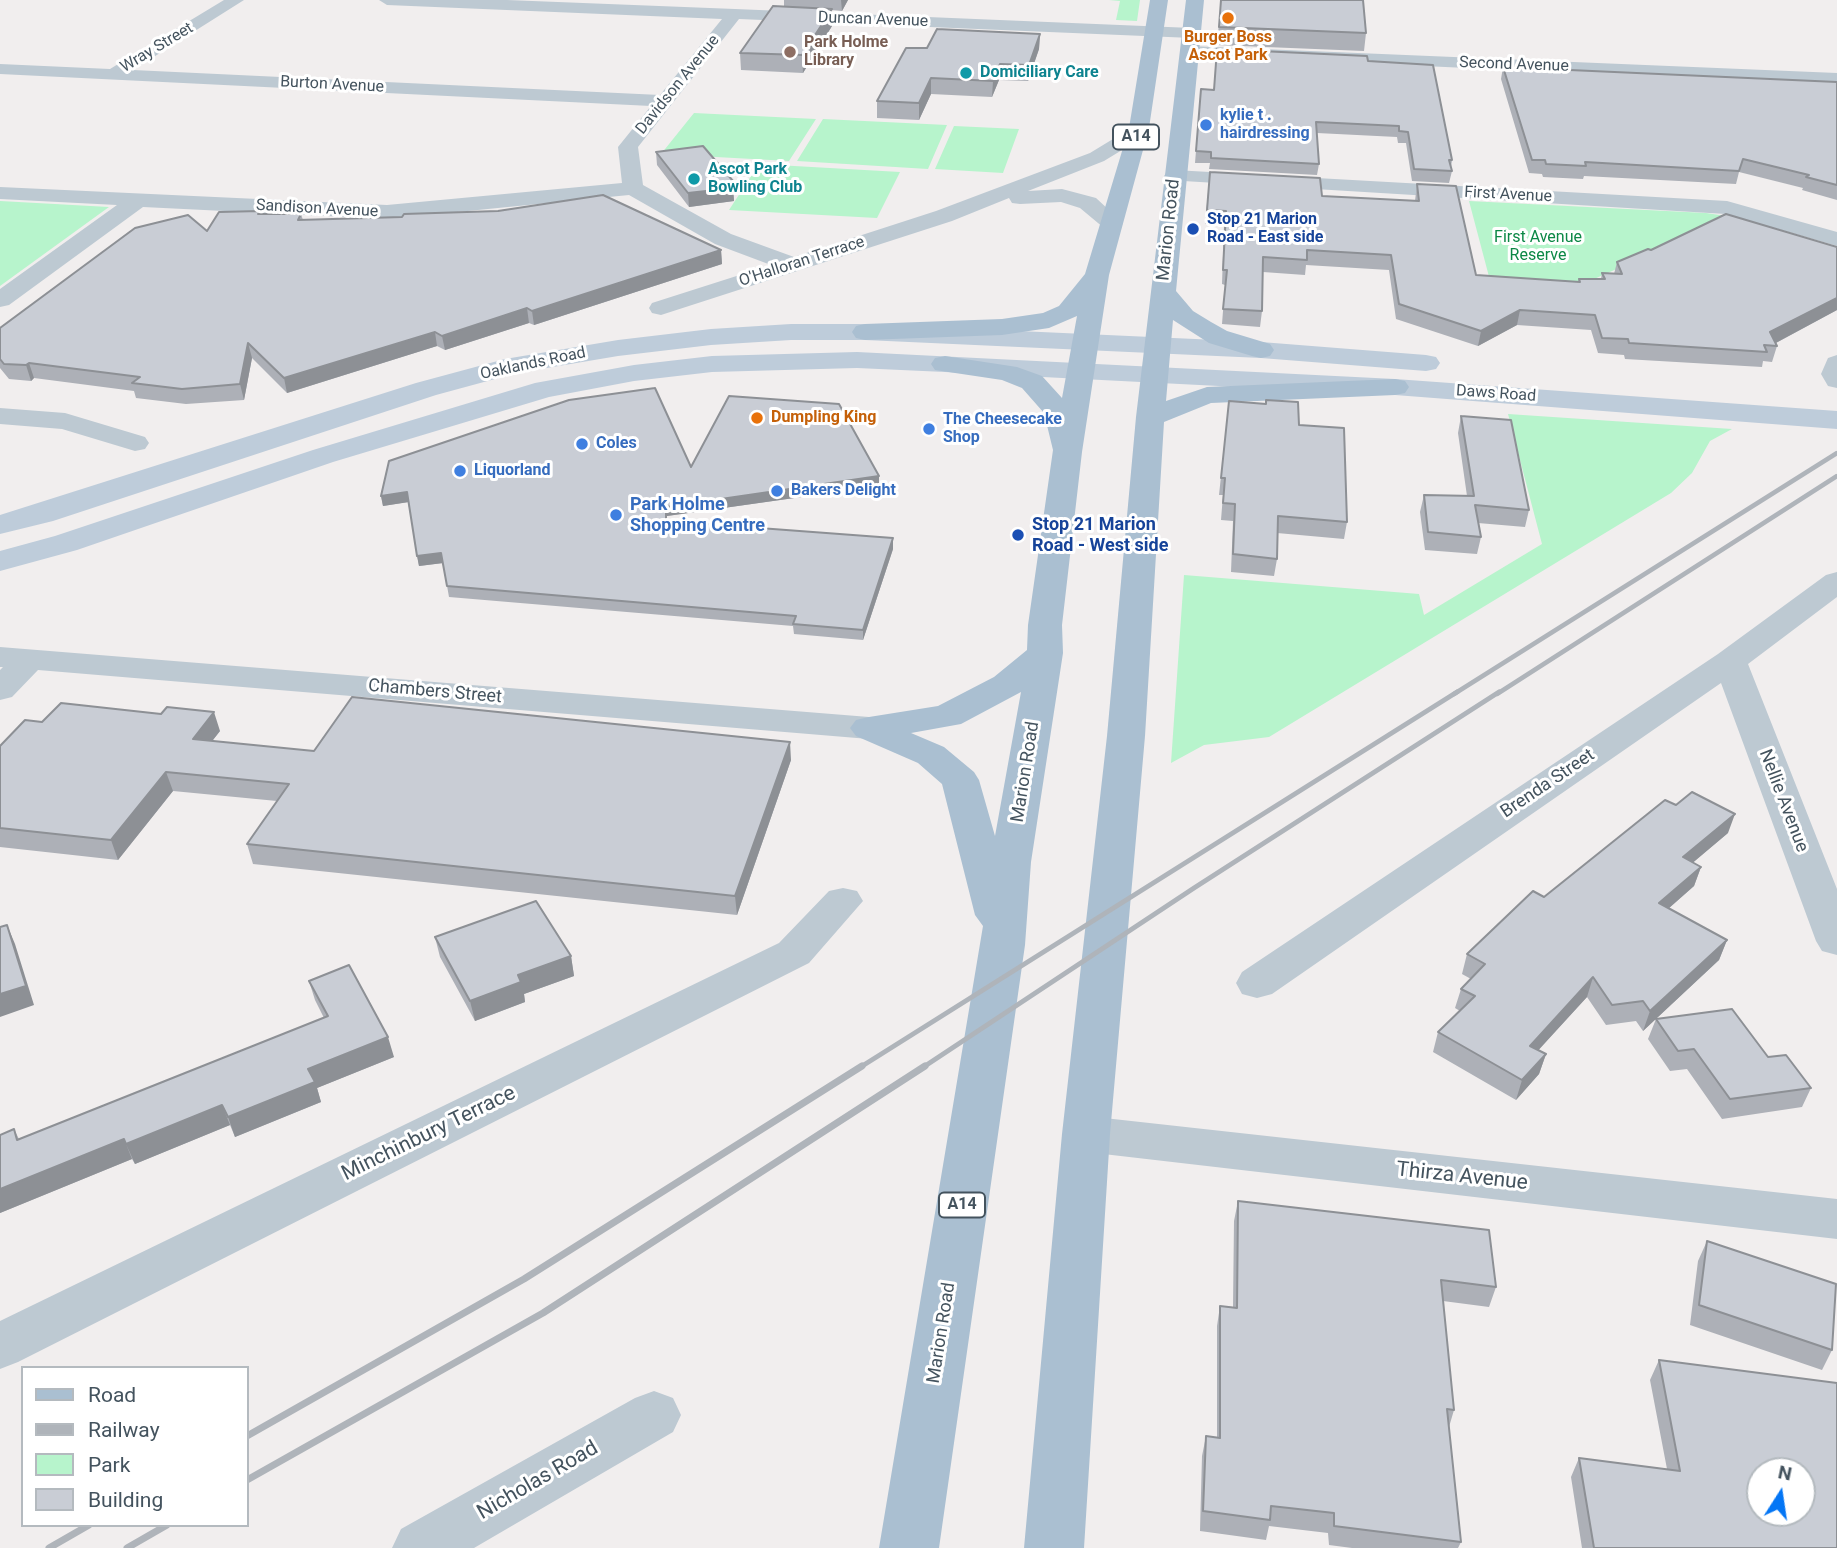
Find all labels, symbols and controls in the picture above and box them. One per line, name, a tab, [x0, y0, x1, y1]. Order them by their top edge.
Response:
street label: Duncan Avenue	[818, 8, 928, 32]
marker: Burger Boss Ascot Park	[1220, 10, 1236, 26]
street label: Wray Street	[117, 19, 197, 77]
place label: Burger Boss Ascot Park	[1184, 28, 1272, 66]
street label: Davidson Avenue	[632, 31, 724, 139]
place label: Park Holme Library	[804, 33, 888, 71]
marker: Park Holme Library	[782, 44, 798, 60]
street label: Second Avenue	[1459, 53, 1569, 77]
place label: Domiciliary Care	[980, 63, 1099, 83]
marker: Domiciliary Care	[958, 65, 974, 81]
street label: Burton Avenue	[280, 73, 384, 97]
place label: kylie t . hairdressing	[1220, 106, 1310, 144]
marker: kylie t . hairdressing	[1198, 117, 1214, 133]
road number: A14	[1113, 125, 1159, 150]
place label: Ascot Park Bowling Club	[708, 160, 802, 198]
marker: Ascot Park Bowling Club	[686, 171, 702, 187]
street label: Marion Road	[1153, 178, 1185, 282]
street label: First Avenue	[1464, 183, 1552, 207]
street label: Sandison Avenue	[255, 196, 379, 222]
place label: Stop 21 Marion Road - East side	[1207, 210, 1323, 248]
marker: Stop 21 Marion Road - East side	[1185, 221, 1201, 237]
park label: First Avenue Reserve	[1494, 228, 1582, 266]
street label: O'Halloran Terrace	[737, 233, 867, 291]
street label: Oaklands Road	[479, 343, 587, 385]
street label: Daws Road	[1455, 382, 1537, 406]
place label: Dumpling King	[771, 408, 876, 428]
marker: Dumpling King	[749, 410, 765, 426]
place label: The Cheesecake Shop	[943, 410, 1062, 448]
marker: The Cheesecake Shop	[921, 421, 937, 437]
place label: Coles	[596, 434, 637, 454]
marker: Coles	[574, 436, 590, 452]
place label: Liquorland	[474, 461, 551, 481]
marker: Liquorland	[452, 463, 468, 479]
place label: Bakers Delight	[791, 481, 896, 501]
marker: Bakers Delight	[769, 483, 785, 499]
place label: Park Holme Shopping Centre	[630, 494, 765, 536]
marker: Park Holme Shopping Centre	[608, 507, 624, 523]
place label: Stop 21 Marion Road - West side	[1032, 514, 1168, 556]
marker: Stop 21 Marion Road - West side	[1010, 527, 1026, 543]
street label: Chambers Street	[367, 675, 503, 709]
street label: Marion Road	[1007, 720, 1045, 824]
street label: Brenda Street	[1497, 745, 1599, 823]
street label: Nellie Avenue	[1753, 747, 1813, 855]
street label: Minchinbury Terrace	[338, 1081, 520, 1187]
street label: Thirza Avenue	[1395, 1158, 1529, 1196]
road number: A14	[939, 1192, 985, 1218]
street label: Marion Road	[923, 1281, 961, 1385]
legend	[21, 1366, 248, 1527]
text: Road	[88, 1383, 136, 1407]
text: Railway	[88, 1418, 160, 1442]
street label: Nicholas Road	[473, 1436, 603, 1526]
text: Park	[88, 1453, 130, 1477]
north arrow	[1746, 1457, 1816, 1527]
text: N	[1776, 1460, 1794, 1486]
text: Building	[88, 1488, 163, 1512]

